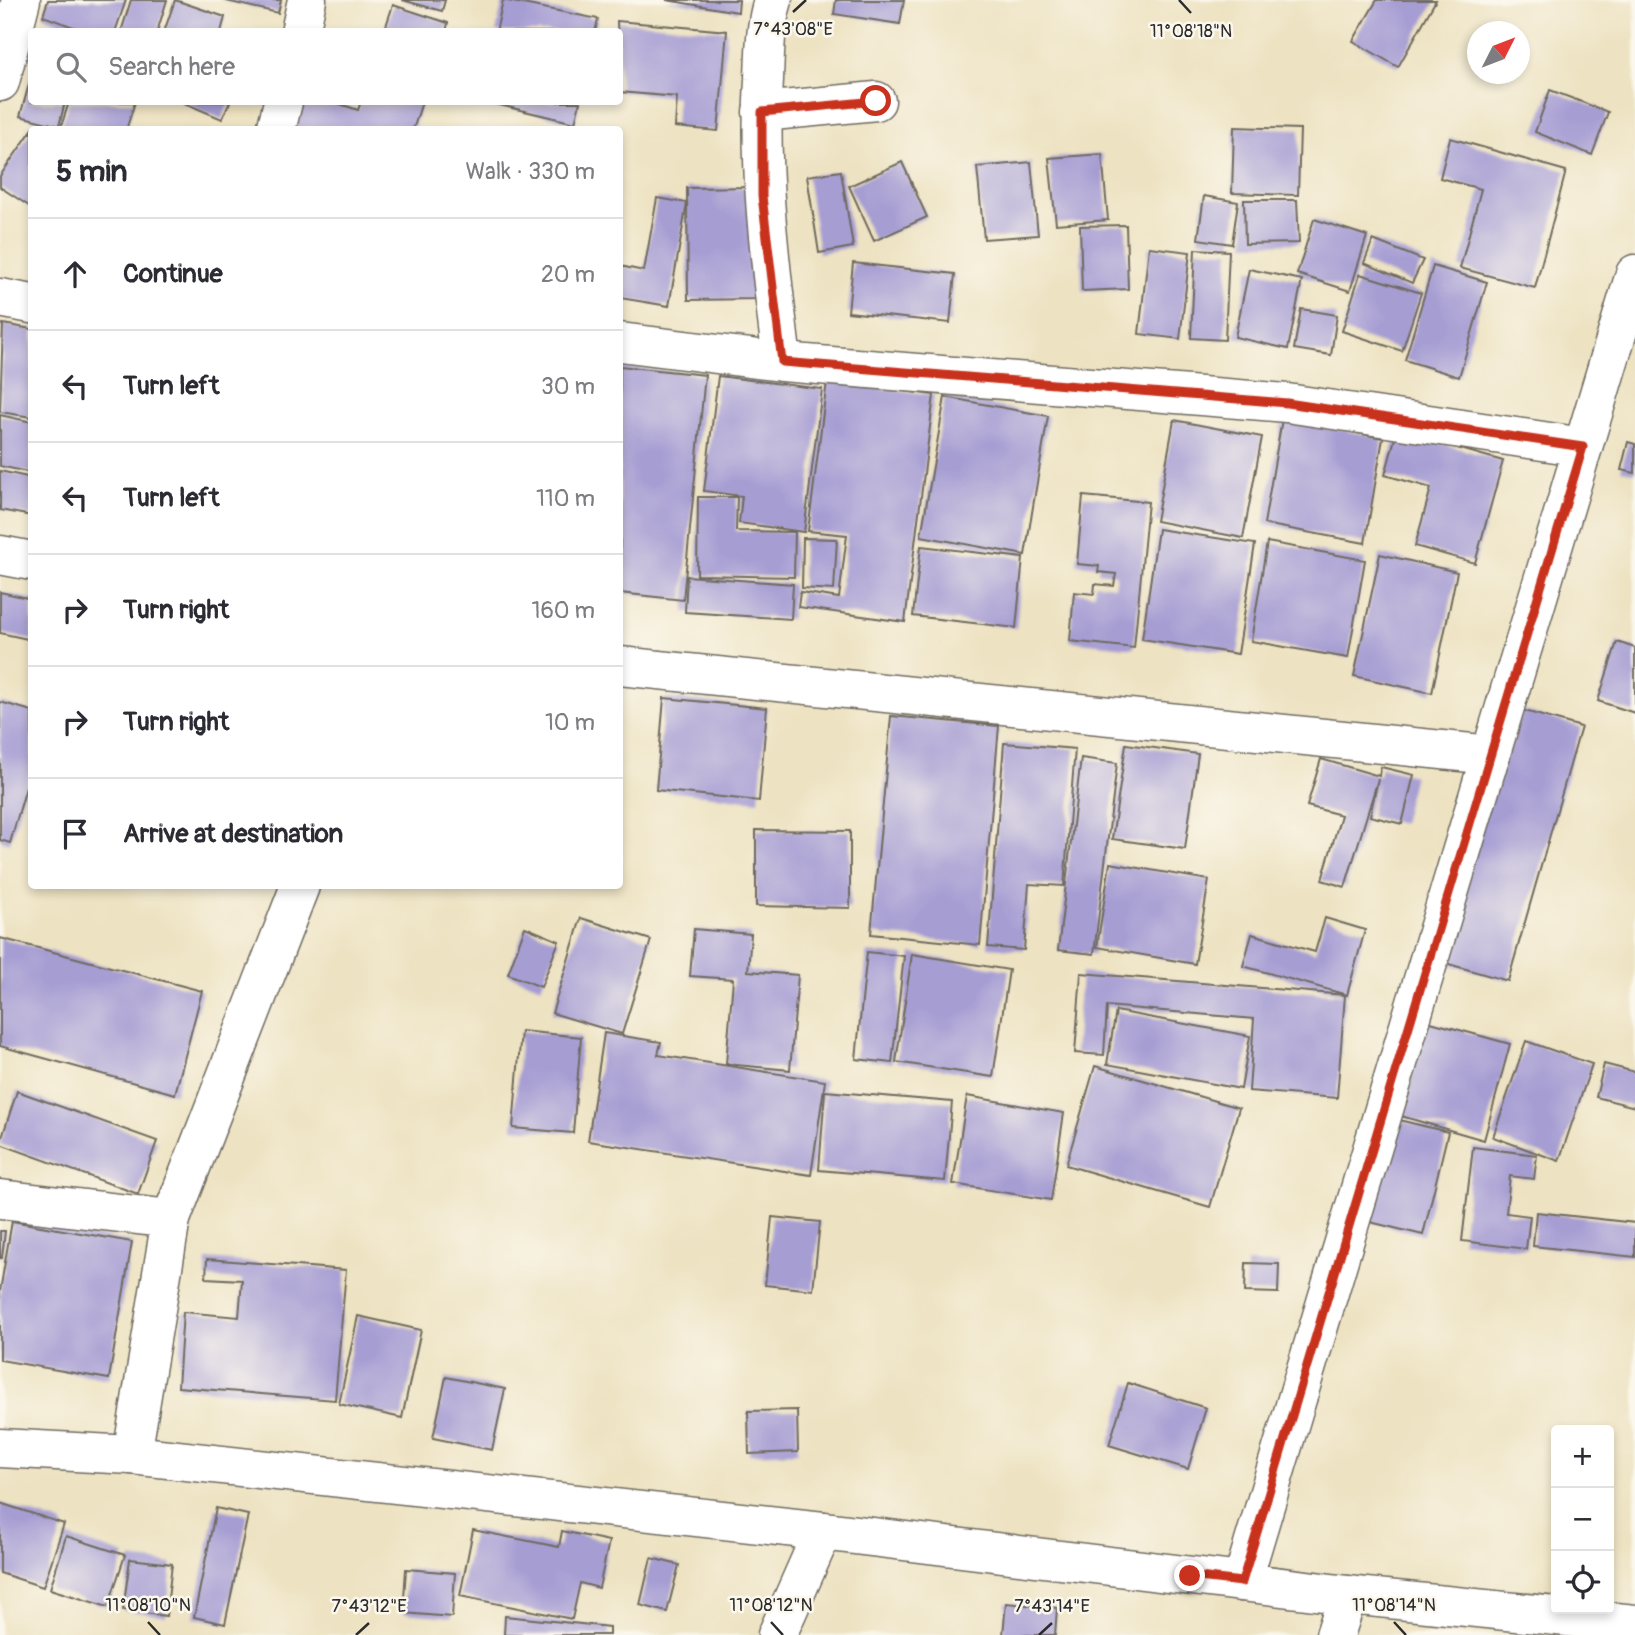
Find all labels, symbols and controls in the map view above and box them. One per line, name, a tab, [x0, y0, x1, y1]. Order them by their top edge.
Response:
text: 7°43'08"E	[753, 18, 833, 41]
text: 11°08'18"N	[1150, 20, 1232, 43]
north arrow	[1467, 21, 1530, 84]
search box	[28, 28, 623, 105]
icon: search	[52, 48, 90, 86]
text: Search here	[108, 51, 235, 83]
route start	[860, 85, 891, 116]
text: 5 min	[56, 153, 127, 190]
text: Walk · 330 m	[465, 157, 595, 186]
icon: ahead	[56, 255, 94, 293]
text: Continue	[123, 258, 223, 290]
text: 20 m	[541, 260, 595, 289]
icon: left	[56, 367, 94, 405]
text: Turn left	[123, 370, 219, 402]
text: 30 m	[541, 372, 595, 401]
icon: left	[56, 479, 94, 517]
text: Turn left	[123, 482, 219, 514]
text: 110 m	[536, 484, 595, 513]
icon: right	[56, 591, 94, 629]
text: Turn right	[123, 594, 229, 626]
text: 160 m	[531, 596, 595, 625]
icon: right	[56, 703, 94, 741]
text: Turn right	[123, 706, 229, 738]
text: 10 m	[545, 708, 595, 737]
icon: arrive	[56, 815, 94, 853]
text: Arrive at destination	[123, 818, 343, 850]
map controls	[1551, 1425, 1614, 1614]
button: +	[1551, 1425, 1614, 1488]
button: −	[1551, 1488, 1614, 1551]
button: locate	[1551, 1551, 1614, 1614]
route end	[1174, 1560, 1205, 1591]
text: 11°08'10"N	[105, 1594, 191, 1617]
text: 11°08'12"N	[729, 1594, 813, 1617]
text: 11°08'14"N	[1352, 1594, 1436, 1617]
text: 7°43'12"E	[331, 1595, 407, 1618]
text: 7°43'14"E	[1014, 1595, 1090, 1618]

